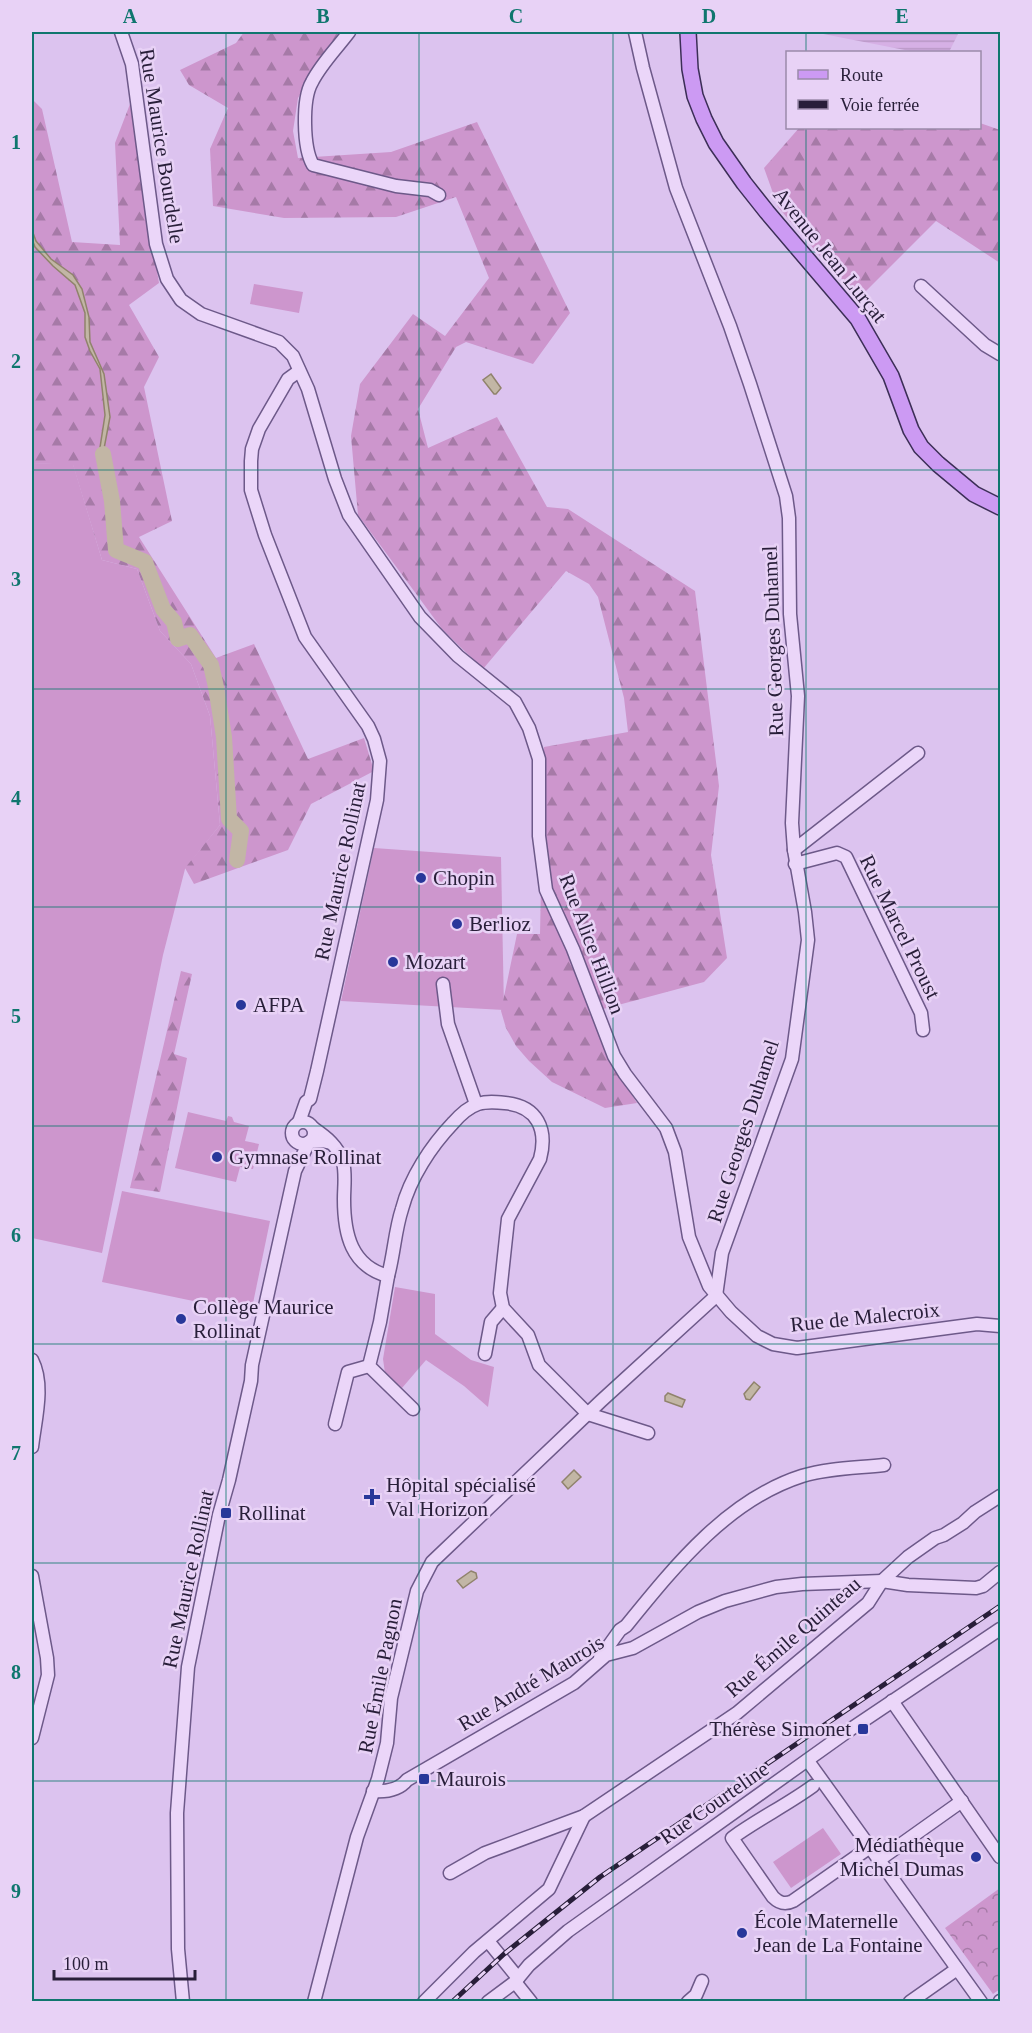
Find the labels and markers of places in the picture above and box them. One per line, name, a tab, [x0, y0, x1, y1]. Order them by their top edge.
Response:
place label: Chopin	[433, 866, 495, 890]
marker: Chopin	[414, 871, 428, 885]
place label: Berlioz	[469, 912, 531, 936]
marker: Berlioz	[450, 917, 464, 931]
place label: Mozart	[405, 950, 466, 974]
marker: Mozart	[386, 955, 400, 969]
place label: AFPA	[253, 993, 306, 1017]
marker: AFPA	[234, 998, 248, 1012]
place label: Gymnase Rollinat	[229, 1145, 381, 1169]
marker: Gymnase Rollinat	[210, 1150, 224, 1164]
place label: Collège Maurice Rollinat	[193, 1295, 334, 1343]
marker: Collège Maurice Rollinat	[174, 1312, 188, 1326]
place label: Hôpital spécialisé Val Horizon	[386, 1473, 536, 1521]
marker: Hôpital spécialisé Val Horizon	[363, 1488, 381, 1506]
place label: Rollinat	[238, 1501, 306, 1525]
marker: Rollinat	[219, 1506, 233, 1520]
place label: Thérèse Simonet	[709, 1717, 851, 1741]
marker: Thérèse Simonet	[856, 1722, 870, 1736]
place label: Maurois	[436, 1767, 506, 1791]
marker: Maurois	[417, 1772, 431, 1786]
place label: Médiathèque Michel Dumas	[840, 1833, 964, 1881]
marker: Médiathèque Michel Dumas	[969, 1850, 983, 1864]
place label: École Maternelle Jean de La Fontaine	[754, 1909, 923, 1957]
marker: École Maternelle Jean de La Fontaine	[735, 1926, 749, 1940]

